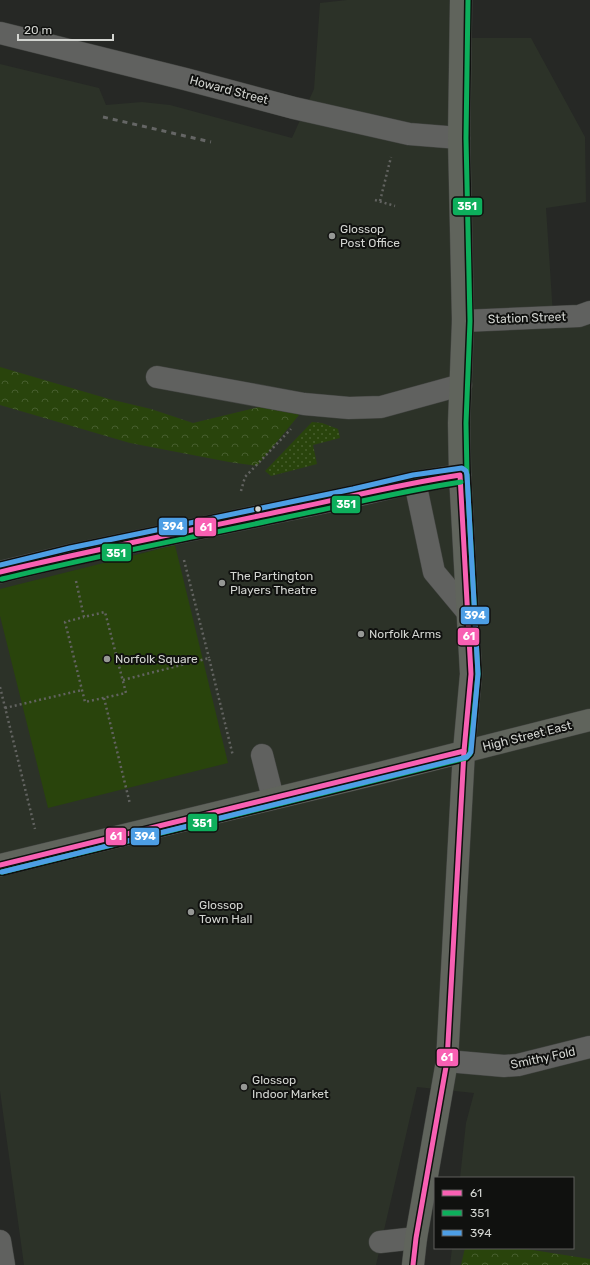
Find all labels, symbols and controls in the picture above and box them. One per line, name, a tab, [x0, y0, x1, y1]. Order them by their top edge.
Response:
scale bar	[18, 16, 113, 42]
text: 20 m	[24, 23, 52, 37]
street label: Howard Street	[188, 73, 270, 107]
line badge: 351	[452, 197, 483, 216]
text: 351	[457, 200, 477, 213]
place label: Glossop Post Office	[340, 222, 400, 250]
marker: Glossop Post Office	[327, 231, 337, 241]
street label: Station Street	[488, 310, 567, 326]
line badge: 351	[331, 495, 361, 514]
text: 351	[336, 498, 356, 511]
unlabelled marker	[253, 504, 263, 514]
line badge: 394	[158, 517, 188, 536]
line badge: 61	[194, 517, 217, 537]
text: 394	[162, 520, 184, 533]
text: 61	[200, 521, 212, 534]
line badge: 351	[101, 543, 132, 562]
text: 351	[106, 547, 126, 560]
place label: The Partington Players Theatre	[230, 569, 317, 597]
marker: The Partington Players Theatre	[217, 578, 227, 588]
line badge: 394	[460, 606, 490, 625]
text: 394	[464, 609, 486, 622]
place label: Norfolk Arms	[369, 627, 441, 641]
line badge: 61	[457, 627, 480, 646]
marker: Norfolk Arms	[356, 629, 366, 639]
text: 61	[463, 630, 475, 643]
place label: Norfolk Square	[115, 652, 198, 666]
marker: Norfolk Square	[102, 654, 112, 664]
street label: High Street East	[481, 718, 573, 754]
line badge: 351	[187, 813, 218, 832]
text: 351	[192, 817, 212, 830]
line badge: 61	[105, 827, 127, 846]
line badge: 394	[130, 827, 160, 846]
text: 61	[110, 830, 122, 843]
text: 394	[134, 830, 156, 843]
place label: Glossop Town Hall	[199, 898, 252, 926]
marker: Glossop Town Hall	[186, 907, 196, 917]
street label: Smithy Fold	[509, 1044, 577, 1072]
line badge: 61	[436, 1048, 459, 1067]
text: 61	[441, 1051, 453, 1064]
place label: Glossop Indoor Market	[252, 1073, 329, 1101]
marker: Glossop Indoor Market	[239, 1082, 249, 1092]
legend	[434, 1177, 574, 1249]
text: 61	[470, 1186, 482, 1200]
text: 351	[470, 1206, 489, 1220]
text: 394	[470, 1226, 492, 1240]

